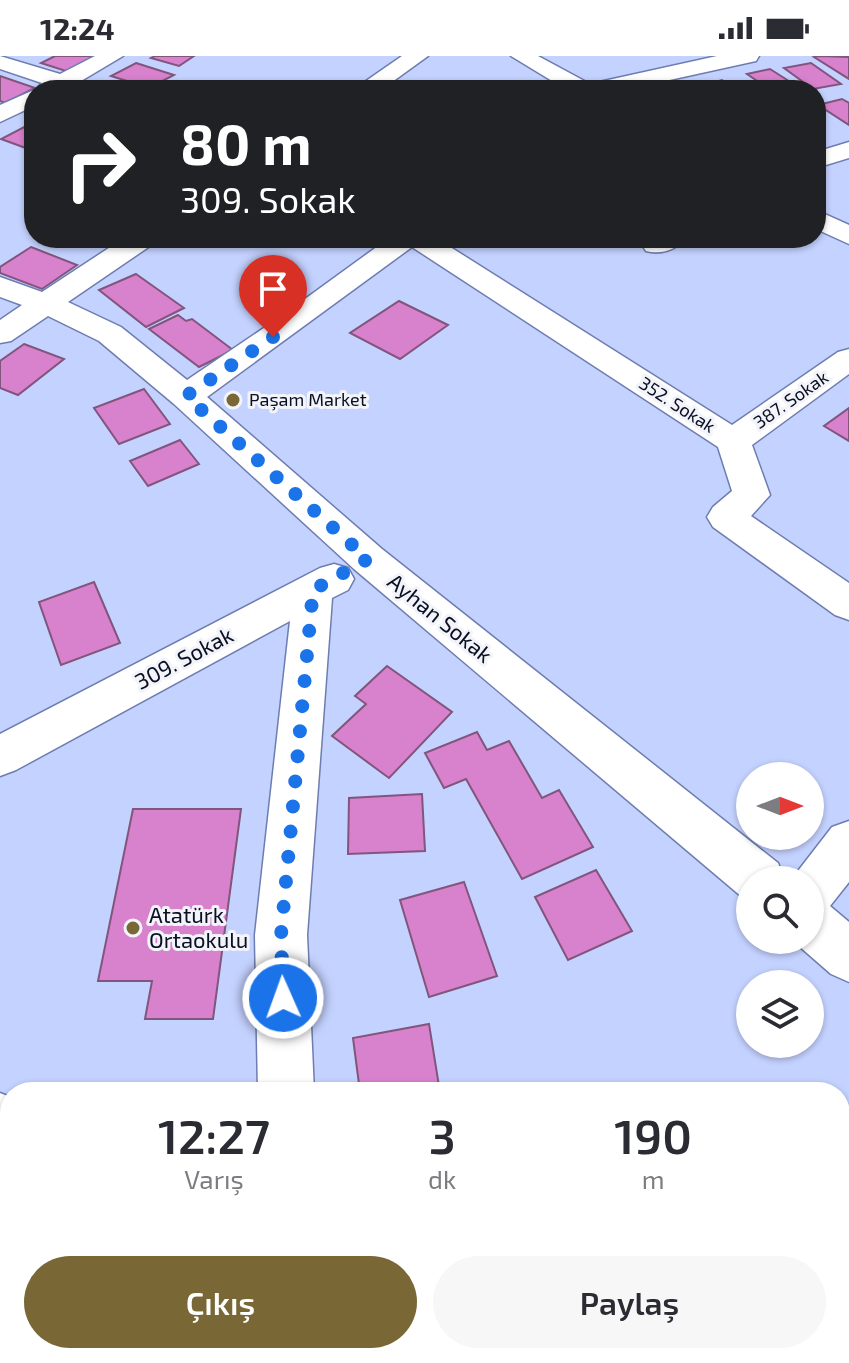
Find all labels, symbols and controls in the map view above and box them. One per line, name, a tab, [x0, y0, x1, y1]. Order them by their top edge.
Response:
text: 12:24	[40, 10, 115, 46]
text: 80 m	[180, 109, 312, 176]
icon: right	[48, 112, 152, 216]
text: 309. Sokak	[180, 177, 356, 220]
pin	[239, 255, 307, 337]
icon: arrive	[251, 267, 295, 311]
street label: 387. Sokak	[749, 366, 832, 433]
street label: 352. Sokak	[635, 371, 720, 437]
place label: Paşam Market	[249, 388, 367, 411]
marker: Paşam Market	[224, 391, 242, 409]
street label: Ayhan Sokak	[383, 567, 498, 667]
street label: 309. Sokak	[130, 620, 237, 694]
north arrow	[736, 762, 824, 850]
map controls	[736, 762, 824, 1058]
button: search	[736, 866, 824, 954]
place label: Atatürk Ortaokulu	[149, 901, 248, 952]
marker: Atatürk Ortaokulu	[124, 919, 142, 937]
position arrow	[241, 956, 325, 1040]
button: layers	[736, 970, 824, 1058]
text: 12:27	[158, 1106, 270, 1164]
text: 3	[429, 1106, 456, 1164]
text: 190	[614, 1106, 692, 1164]
text: Varış	[184, 1163, 244, 1194]
text: dk	[428, 1163, 456, 1194]
text: m	[642, 1163, 664, 1194]
button: Çıkış	[24, 1256, 417, 1348]
button: Paylaş	[433, 1256, 826, 1348]

